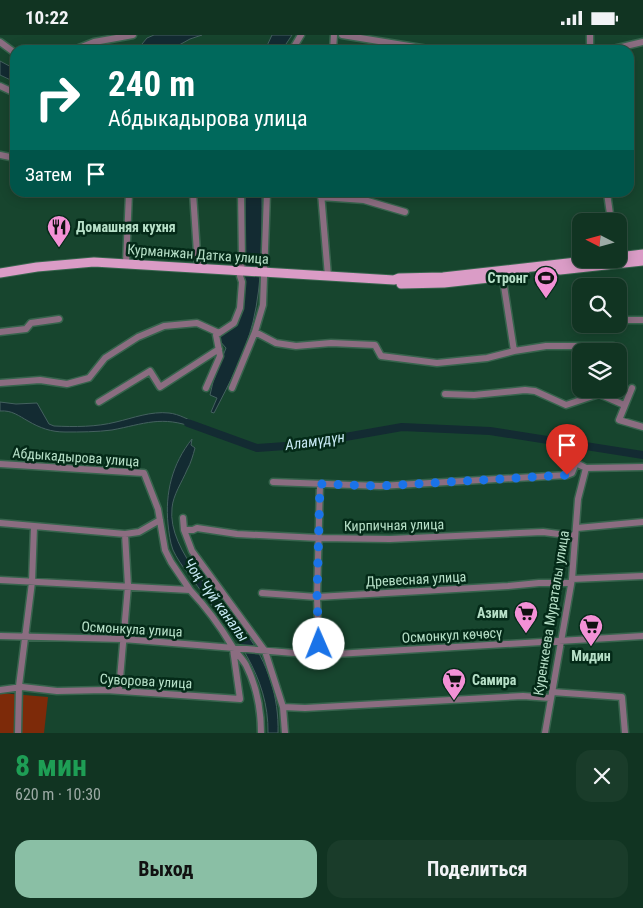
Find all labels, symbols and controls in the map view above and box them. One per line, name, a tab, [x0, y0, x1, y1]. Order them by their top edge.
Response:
text: 10:22	[25, 6, 69, 29]
text: 240 m	[108, 64, 195, 105]
icon: right	[25, 65, 90, 130]
text: Абдыкадырова улица	[108, 106, 308, 131]
icon: arrive	[82, 160, 110, 188]
text: Затем	[25, 163, 72, 186]
north arrow	[572, 213, 628, 267]
map controls	[572, 213, 627, 398]
restaurant icon: Домашняя кухня	[46, 214, 72, 248]
place label: Домашняя кухня	[76, 219, 176, 235]
street label: Курманжан Датка улица	[127, 241, 269, 267]
sports icon: Стронг	[533, 265, 559, 299]
place label: Стронг	[488, 270, 529, 286]
button: search	[572, 278, 627, 333]
button: layers	[572, 343, 627, 398]
pin	[546, 424, 588, 475]
water label: Аламүдүн	[283, 428, 346, 454]
icon: arrive	[553, 431, 581, 459]
street label: Абдыкадырова улица	[12, 445, 140, 469]
street label: Кирпичная улица	[344, 516, 444, 534]
street label: Куренкеева Мураталы улица	[530, 529, 572, 697]
water label: Чоң Чүй каналы	[180, 555, 252, 645]
street label: Древесная улица	[365, 568, 467, 590]
supermarket icon: Азим	[513, 600, 539, 634]
place label: Азим	[477, 605, 508, 621]
supermarket icon: Мидин	[578, 613, 604, 647]
position arrow	[292, 617, 344, 669]
street label: Осмонкула улица	[81, 618, 183, 640]
street label: Осмонкул көчөсү	[401, 624, 503, 646]
place label: Мидин	[571, 648, 611, 664]
supermarket icon: Самира	[441, 667, 467, 701]
street label: Суворова улица	[99, 671, 193, 691]
place label: Самира	[472, 672, 517, 688]
text: 8 мин	[15, 748, 87, 783]
button: close	[576, 750, 628, 802]
text: 620 m · 10:30	[15, 785, 101, 804]
button: Выход	[15, 840, 317, 898]
button: Поделиться	[327, 840, 628, 898]

